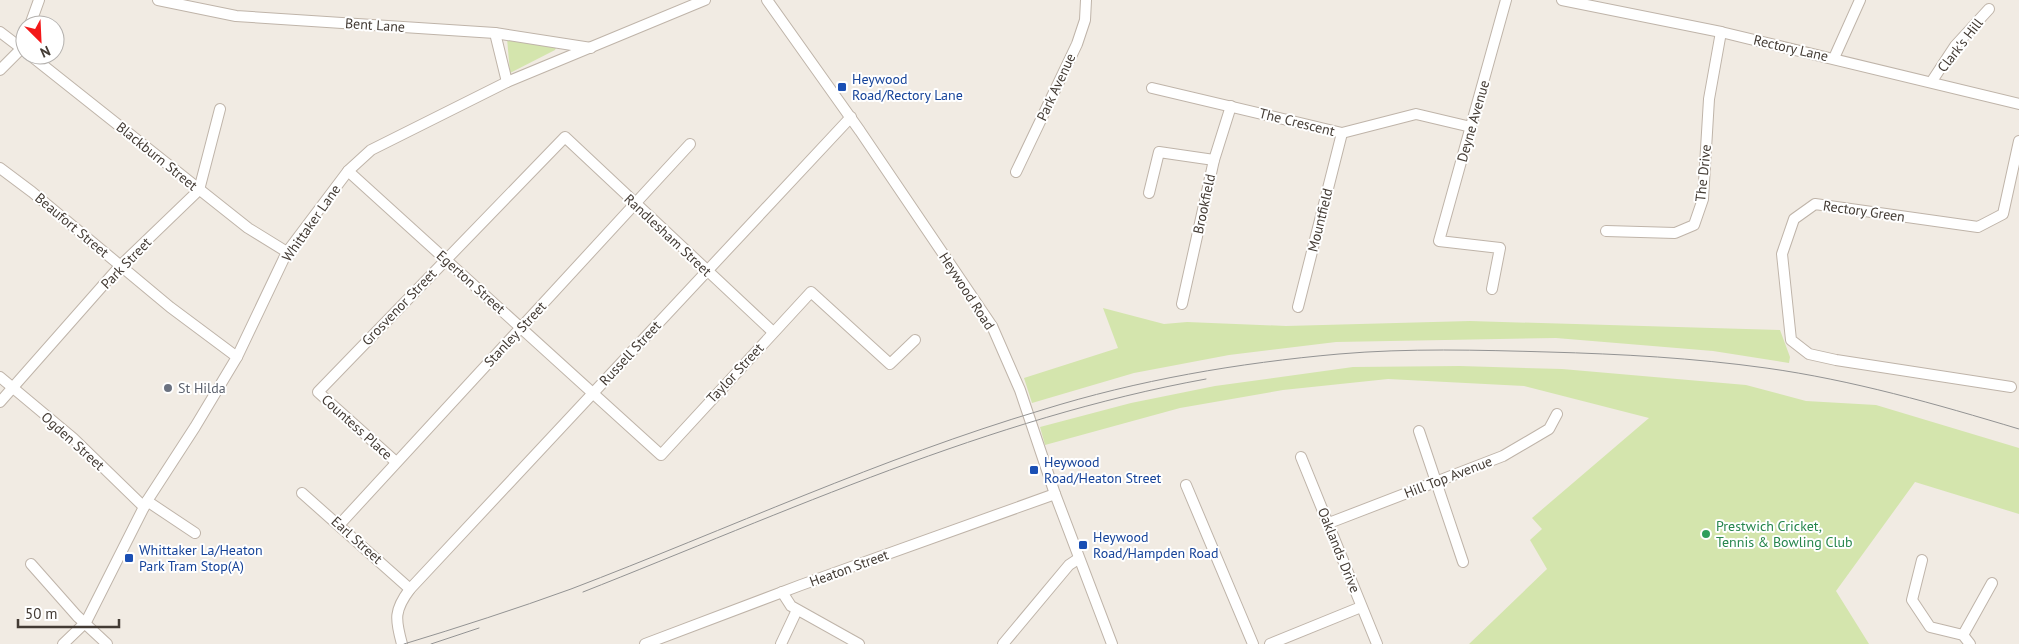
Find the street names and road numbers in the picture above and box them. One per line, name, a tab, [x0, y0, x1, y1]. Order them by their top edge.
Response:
street label: Bent Lane	[344, 14, 406, 36]
street label: Clark's Hill	[1933, 14, 1987, 76]
street label: Rectory Lane	[1752, 31, 1830, 65]
street label: Park Avenue	[1033, 50, 1079, 124]
street label: Deyne Avenue	[1453, 78, 1493, 164]
street label: The Crescent	[1257, 104, 1337, 140]
street label: Blackburn Street	[113, 118, 201, 194]
street label: The Drive	[1691, 143, 1715, 203]
street label: Brookfield	[1189, 172, 1219, 236]
street label: Whittaker Lane	[278, 181, 344, 265]
street label: Mountfield	[1303, 186, 1337, 254]
street label: Beaufort Street	[31, 189, 113, 261]
street label: Randlesham Street	[621, 190, 716, 280]
street label: Rectory Green	[1822, 196, 1906, 226]
street label: Park Street	[97, 233, 155, 293]
street label: Egerton Street	[433, 246, 509, 318]
street label: Heywood Road	[935, 249, 999, 333]
street label: Grosvenor Street	[358, 265, 440, 349]
street label: Stanley Street	[480, 297, 550, 371]
street label: Russell Street	[595, 317, 665, 389]
street label: Taylor Street	[703, 339, 768, 407]
street label: Countess Place	[318, 390, 396, 464]
street label: Ogden Street	[38, 408, 109, 474]
street label: Hill Top Avenue	[1401, 452, 1495, 502]
street label: Oaklands Drive	[1314, 505, 1364, 595]
street label: Earl Street	[328, 512, 387, 568]
street label: Heaton Street	[807, 545, 891, 591]

